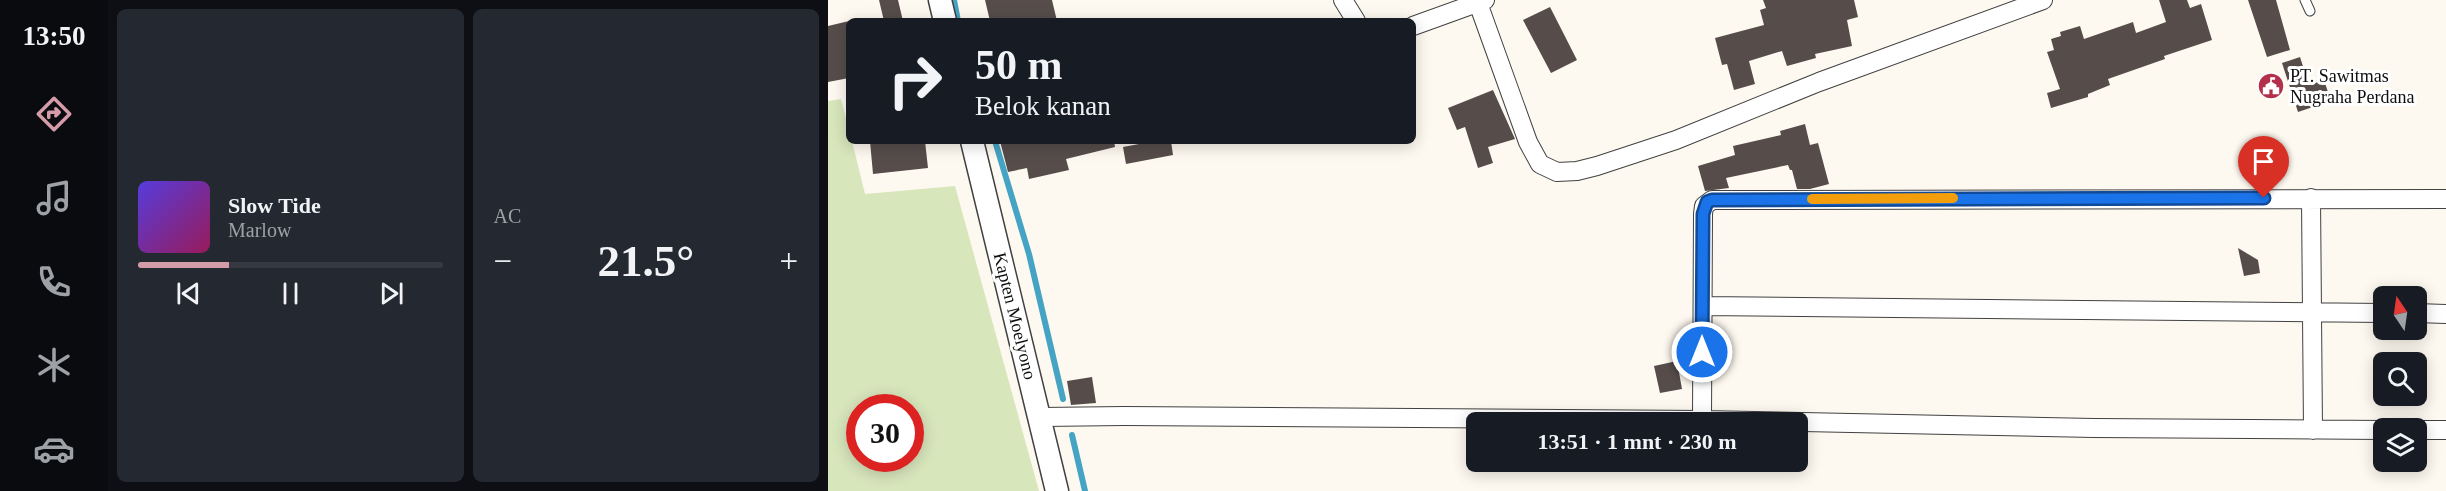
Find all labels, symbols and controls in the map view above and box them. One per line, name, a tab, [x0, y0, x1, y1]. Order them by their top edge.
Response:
text: 13:50	[23, 21, 86, 51]
icon: right	[876, 42, 954, 120]
text: 50 m	[975, 42, 1063, 88]
place label: PT. Sawitmas Nugraha Perdana	[2290, 66, 2414, 107]
public building icon: PT. Sawitmas Nugraha Perdana	[2256, 71, 2286, 101]
text: Belok kanan	[975, 91, 1111, 121]
icon: directions	[33, 93, 75, 135]
pin	[2238, 136, 2289, 198]
icon: arrive	[2247, 145, 2280, 178]
icon: music	[33, 177, 75, 219]
text: Slow Tide	[228, 193, 321, 218]
text: AC	[494, 205, 521, 227]
text: Marlow	[228, 219, 291, 241]
text: 21.5°	[597, 236, 694, 286]
text: −	[494, 243, 512, 279]
text: +	[779, 243, 798, 279]
street label: Kapten Moelyono	[990, 250, 1040, 382]
icon: phone	[33, 261, 75, 303]
icon: previous	[172, 277, 205, 310]
icon: pause	[274, 277, 307, 310]
icon: next	[375, 277, 408, 310]
north arrow	[2373, 286, 2427, 340]
map controls	[2373, 286, 2427, 472]
position arrow	[1670, 320, 1734, 384]
icon: climate	[33, 344, 75, 386]
button: search	[2373, 352, 2427, 406]
speed limit sign: 30	[846, 394, 924, 472]
button: layers	[2373, 418, 2427, 472]
icon: car	[33, 428, 75, 470]
text: 13:51 · 1 mnt · 230 m	[1537, 429, 1737, 454]

